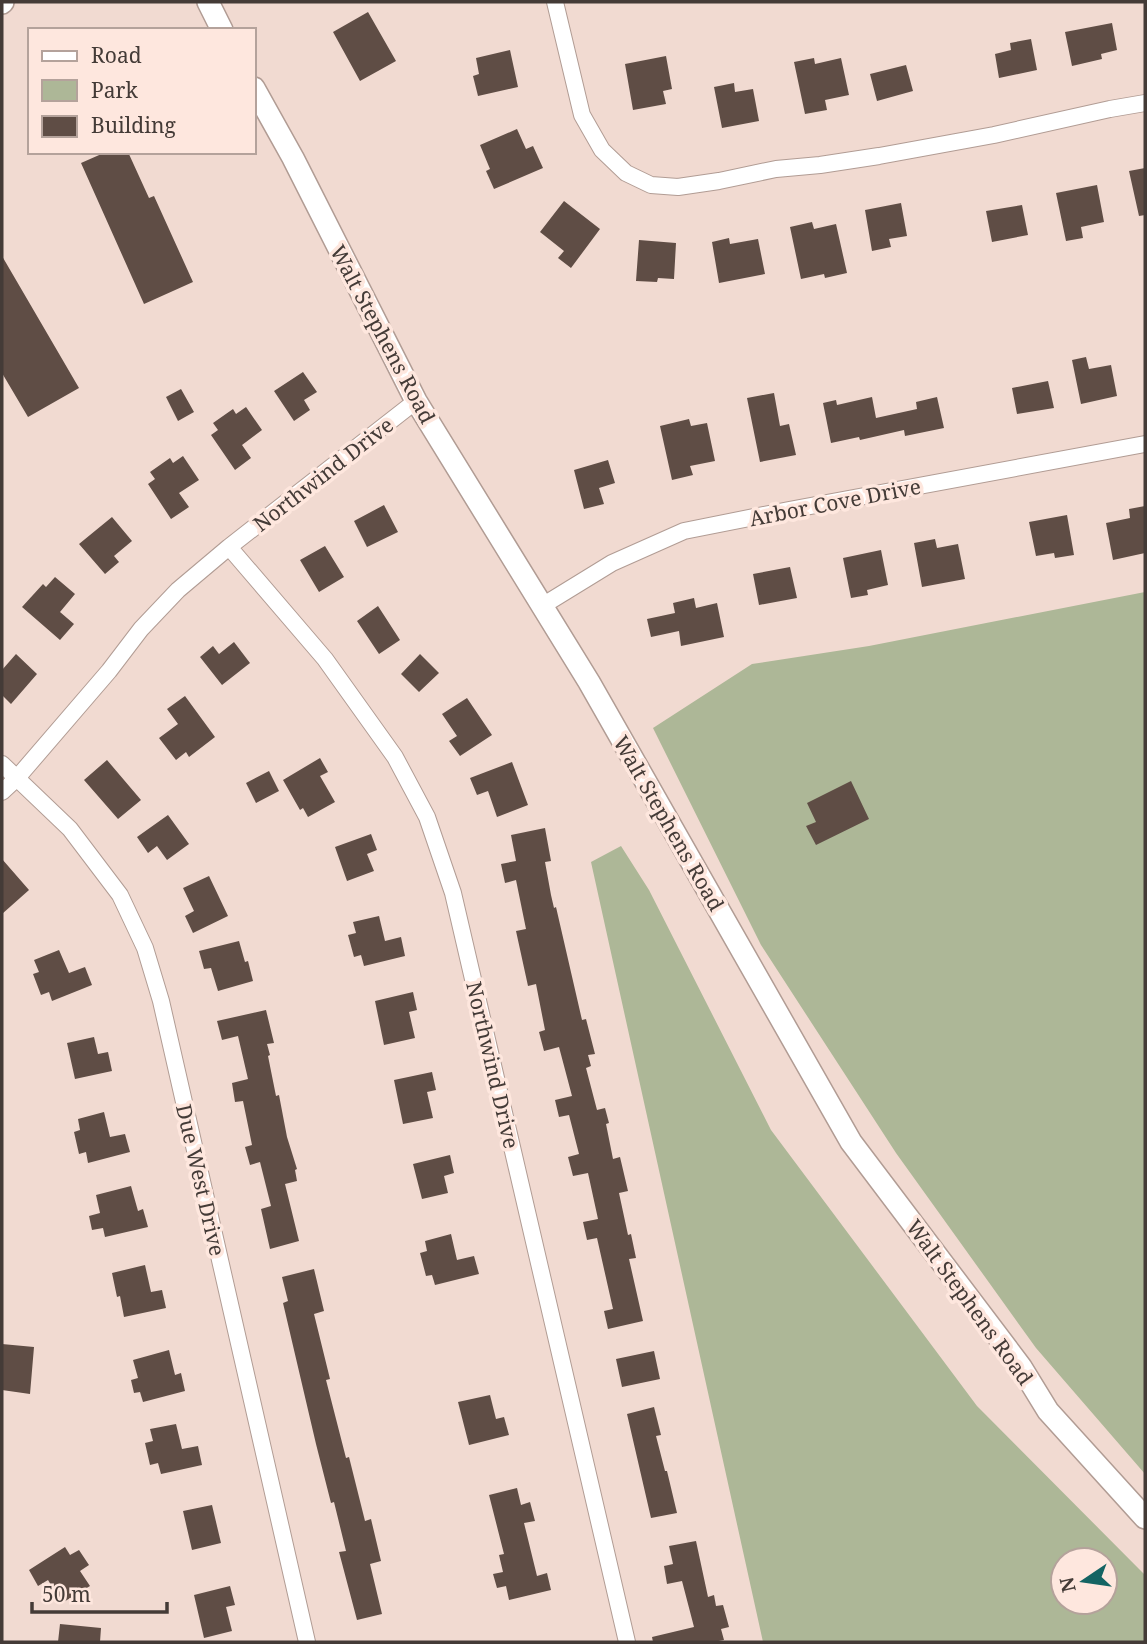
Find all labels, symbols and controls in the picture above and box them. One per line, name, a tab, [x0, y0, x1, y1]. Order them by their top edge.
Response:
legend	[28, 28, 256, 154]
text: Road	[91, 41, 142, 69]
text: Park	[91, 76, 138, 104]
text: Building	[91, 111, 176, 139]
street label: Walt Stephens Road	[324, 240, 442, 428]
street label: Northwind Drive	[247, 410, 399, 538]
street label: Arbor Cove Drive	[747, 472, 923, 532]
street label: Walt Stephens Road	[607, 730, 731, 916]
street label: Northwind Drive	[460, 979, 526, 1151]
street label: Due West Drive	[170, 1101, 232, 1259]
street label: Walt Stephens Road	[900, 1214, 1040, 1391]
north arrow	[1049, 1546, 1119, 1616]
scale bar	[32, 1570, 166, 1614]
text: N	[1053, 1575, 1082, 1595]
text: 50 m	[42, 1580, 91, 1608]

